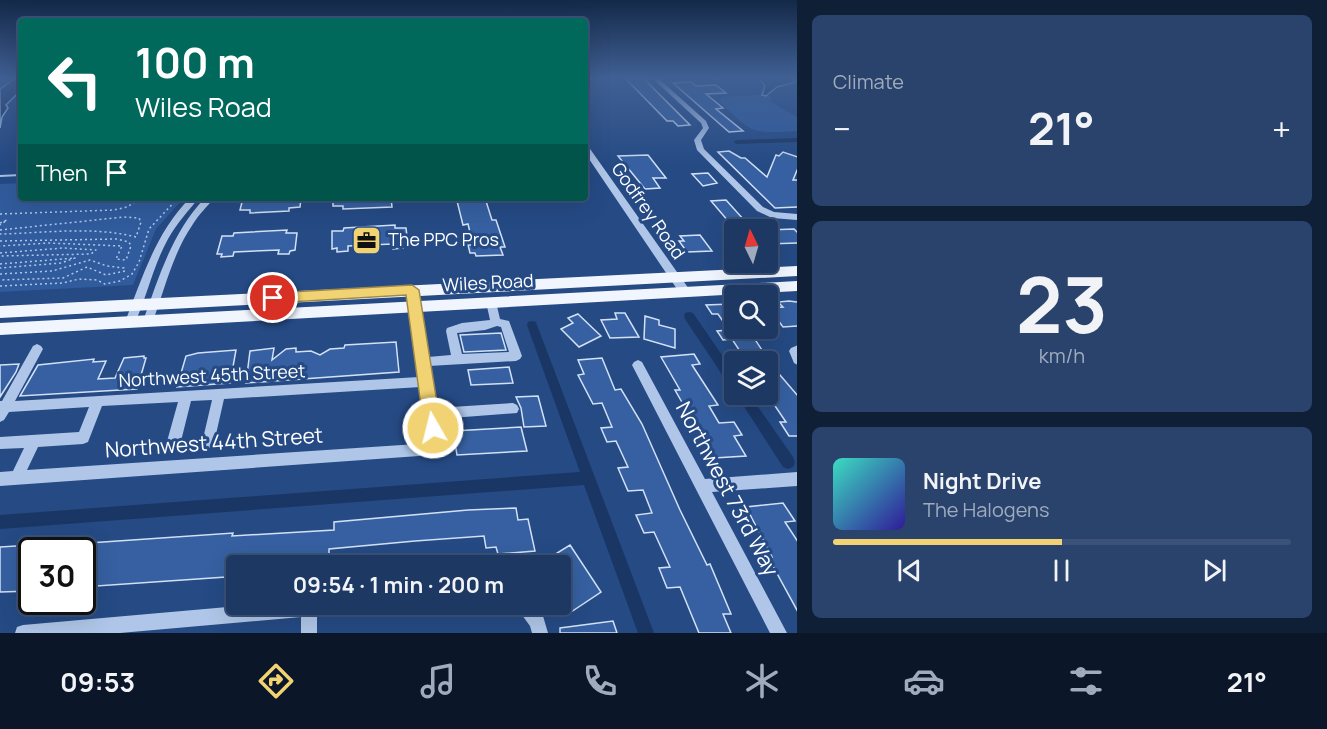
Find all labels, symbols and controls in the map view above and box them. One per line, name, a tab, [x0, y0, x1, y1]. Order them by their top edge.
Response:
text: 100 m	[135, 33, 255, 91]
icon: left	[36, 42, 114, 120]
text: Climate	[833, 68, 904, 95]
text: Wiles Road	[135, 88, 272, 125]
text: 21°	[1028, 97, 1095, 159]
text: −	[833, 106, 851, 151]
text: +	[1272, 106, 1291, 151]
icon: arrive	[100, 156, 133, 189]
street label: Godfrey Road	[607, 157, 691, 264]
text: Then	[36, 158, 88, 188]
north arrow	[724, 219, 778, 273]
map controls	[724, 219, 778, 405]
office icon: The PPC Pros	[351, 224, 383, 256]
place label: The PPC Pros	[388, 227, 499, 251]
text: 23	[1016, 250, 1108, 356]
street label: Wiles Road	[442, 268, 534, 296]
pin	[247, 272, 298, 323]
icon: arrive	[256, 281, 289, 314]
button: search	[724, 285, 778, 339]
text: km/h	[1039, 342, 1085, 369]
button: layers	[724, 351, 778, 405]
street label: Northwest 45th Street	[118, 358, 306, 392]
position arrow	[401, 396, 465, 460]
street label: Northwest 73rd Way	[670, 396, 786, 581]
street label: Northwest 44th Street	[104, 420, 324, 464]
text: Night Drive	[923, 466, 1042, 496]
text: The Halogens	[923, 496, 1049, 523]
speed limit sign: 30	[18, 537, 96, 615]
icon: previous	[893, 554, 926, 587]
icon: pause	[1045, 554, 1078, 587]
icon: next	[1198, 554, 1231, 587]
text: 09:54 · 1 min · 200 m	[293, 570, 504, 600]
icon: directions	[255, 660, 297, 702]
icon: music	[417, 660, 459, 702]
icon: phone	[579, 660, 621, 702]
icon: climate	[741, 660, 783, 702]
icon: car	[903, 660, 945, 702]
icon: filters	[1065, 660, 1107, 702]
text: 09:53	[60, 663, 135, 700]
text: 21°	[1227, 663, 1267, 700]

